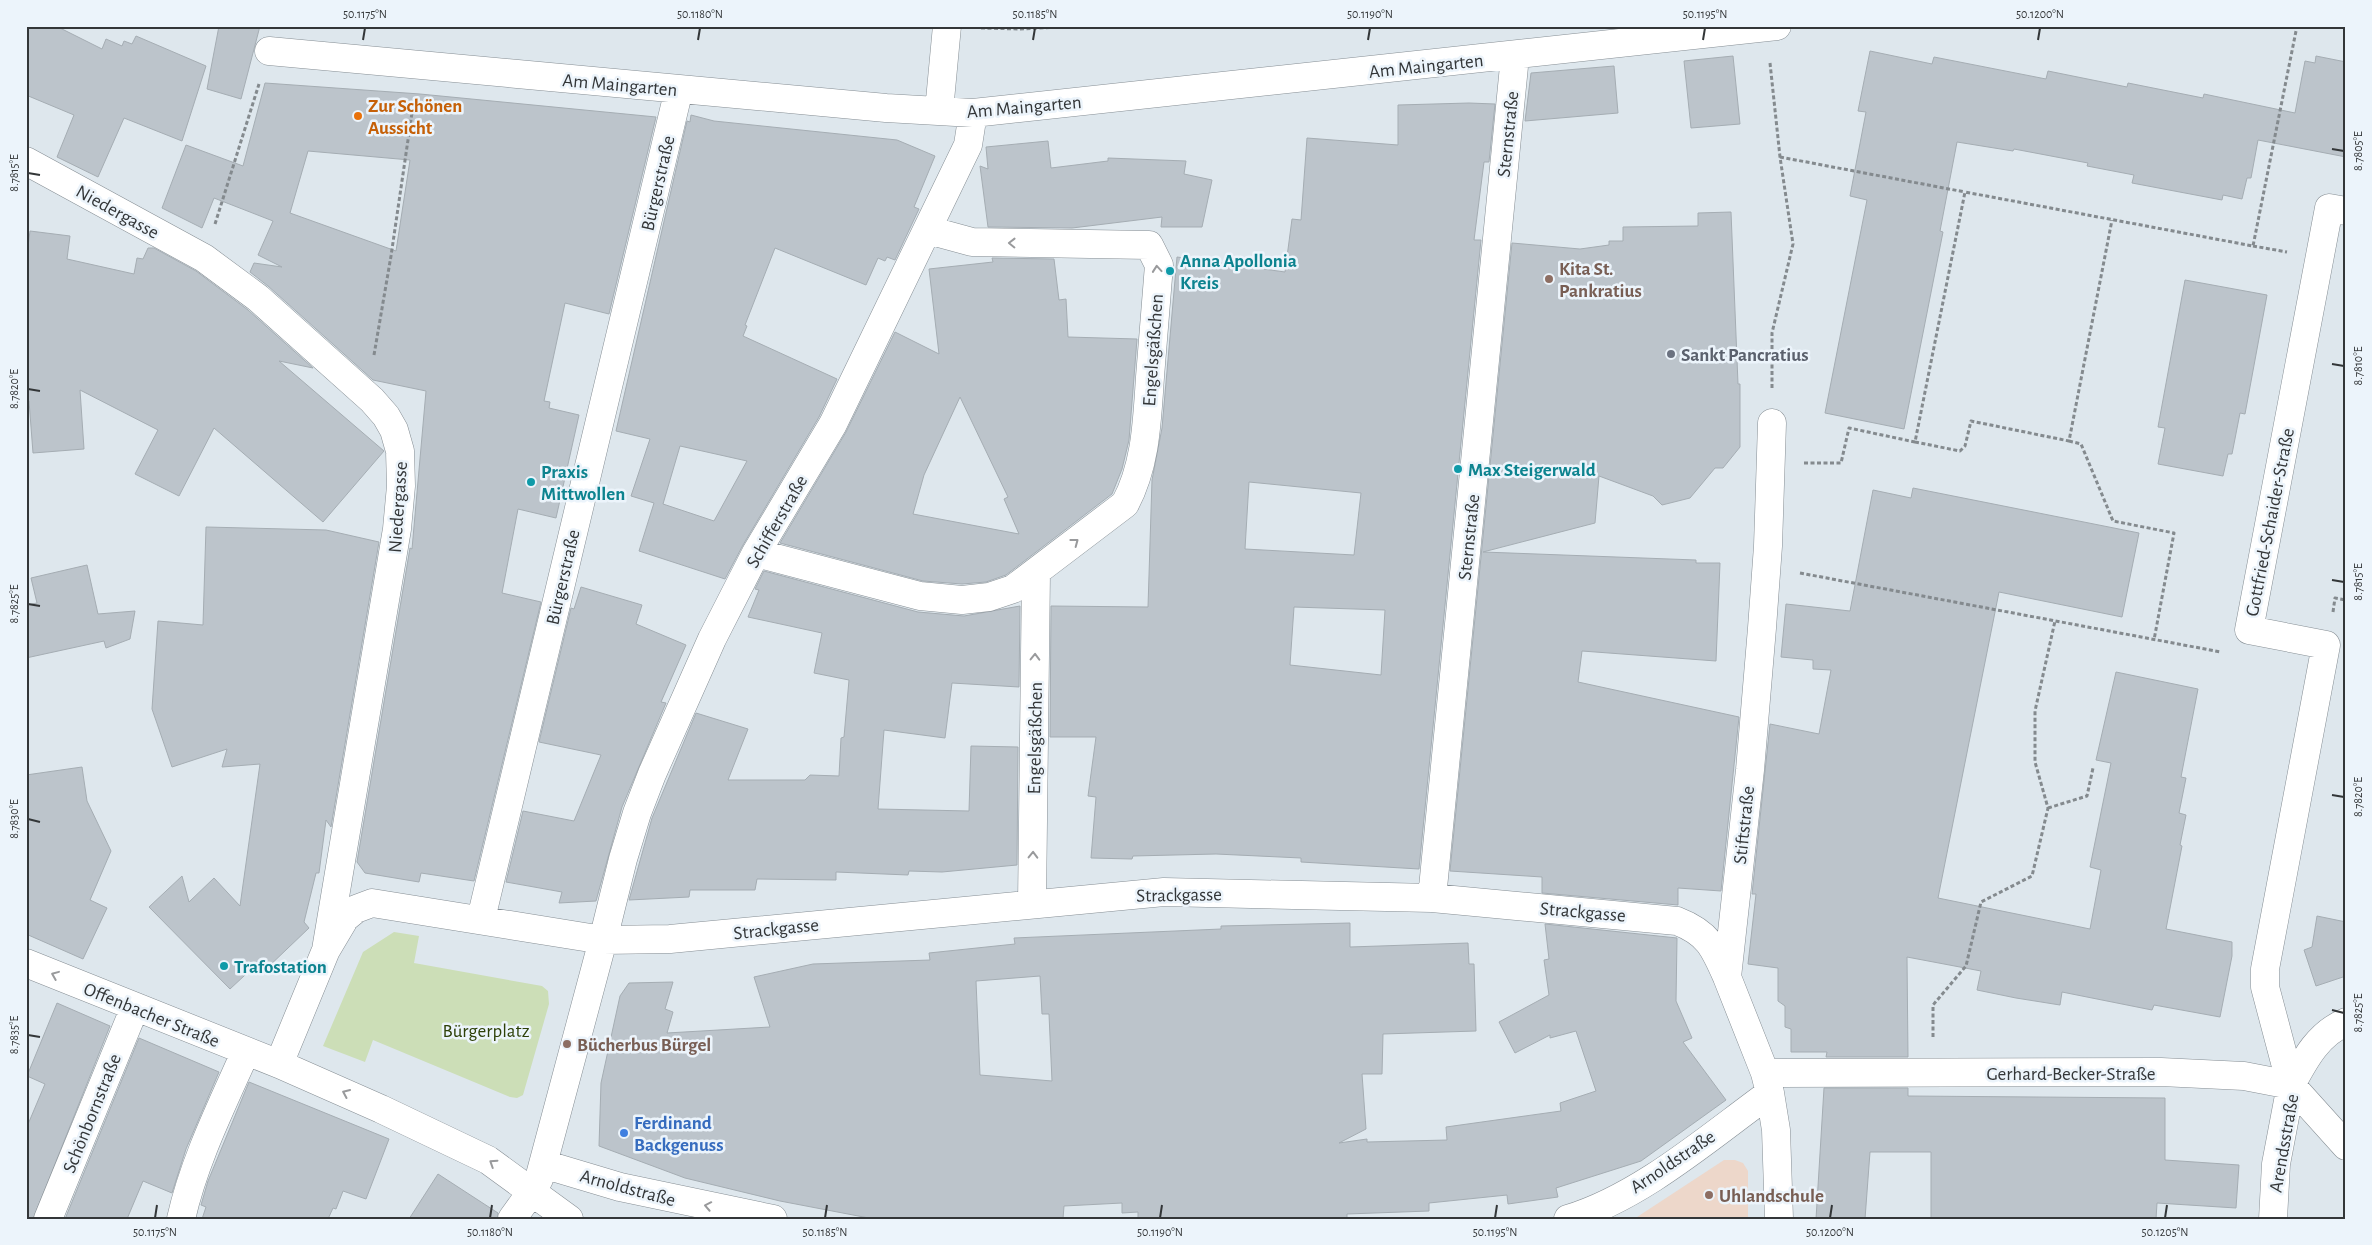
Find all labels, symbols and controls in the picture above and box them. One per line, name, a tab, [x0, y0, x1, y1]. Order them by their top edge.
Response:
text: 50.1175°N	[343, 8, 387, 20]
text: 50.1180°N	[677, 8, 723, 20]
text: 50.1185°N	[1013, 8, 1057, 20]
text: 50.1190°N	[1347, 8, 1393, 20]
text: 50.1195°N	[1683, 8, 1727, 20]
text: 50.1200°N	[2016, 8, 2064, 20]
street label: Am Maingarten	[1368, 51, 1484, 82]
street label: Am Maingarten	[562, 71, 678, 100]
street label: Sternstraße	[1495, 90, 1522, 178]
street label: Am Maingarten	[966, 93, 1082, 122]
place label: Zur Schönen Aussicht	[368, 97, 462, 138]
marker: Zur Schönen Aussicht	[352, 110, 364, 122]
text: 8.7805°E	[2352, 131, 2364, 171]
street label: Bürgerstraße	[638, 134, 679, 233]
text: 8.7815°E	[8, 154, 20, 192]
street label: Niedergasse	[73, 182, 162, 243]
one-way arrow	[1008, 238, 1016, 248]
place label: Anna Apollonia Kreis	[1180, 252, 1297, 293]
place label: Kita St. Pankratius	[1559, 260, 1642, 301]
one-way arrow	[1152, 264, 1163, 272]
marker: Anna Apollonia Kreis	[1164, 265, 1176, 277]
marker: Kita St. Pankratius	[1543, 273, 1555, 285]
street label: Engelsgäßchen	[1140, 293, 1167, 407]
place label: Sankt Pancratius	[1681, 346, 1808, 365]
text: 8.7810°E	[2352, 346, 2364, 385]
marker: Sankt Pancratius	[1665, 348, 1677, 360]
text: 8.7820°E	[8, 369, 20, 409]
street label: Gottfried-Schaider-Straße	[2243, 426, 2298, 618]
street label: Niedergasse	[386, 461, 411, 553]
place label: Max Steigerwald	[1468, 461, 1596, 480]
place label: Praxis Mittwollen	[541, 463, 625, 504]
marker: Max Steigerwald	[1452, 463, 1464, 475]
street label: Schifferstraße	[743, 472, 811, 571]
marker: Praxis Mittwollen	[525, 476, 537, 488]
street label: Sternstraße	[1456, 493, 1483, 581]
street label: Bürgerstraße	[543, 528, 584, 627]
one-way arrow	[1069, 539, 1079, 548]
text: 8.7815°E	[2352, 563, 2364, 601]
text: 8.7825°E	[8, 584, 20, 623]
one-way arrow	[1030, 653, 1040, 661]
street label: Engelsgäßchen	[1025, 682, 1046, 794]
text: 8.7820°E	[2352, 777, 2364, 817]
street label: Stiftstraße	[1731, 785, 1758, 865]
text: 8.7830°E	[8, 799, 20, 839]
one-way arrow	[1028, 851, 1038, 858]
street label: Strackgasse	[1136, 885, 1222, 906]
street label: Strackgasse	[1539, 899, 1627, 926]
street label: Strackgasse	[732, 916, 820, 943]
place label: Trafostation	[234, 958, 327, 977]
marker: Trafostation	[218, 960, 230, 972]
one-way arrow	[51, 971, 60, 981]
street label: Offenbacher Straße	[81, 980, 222, 1051]
text: 8.7825°E	[2352, 993, 2364, 1032]
text: 8.7835°E	[8, 1016, 20, 1054]
park label: Bürgerplatz	[442, 1022, 530, 1041]
place label: Bücherbus Bürgel	[577, 1036, 711, 1055]
marker: Bücherbus Bürgel	[561, 1038, 573, 1050]
street label: Schönbornstraße	[60, 1051, 125, 1176]
street label: Gerhard-Becker-Straße	[1986, 1065, 2156, 1084]
one-way arrow	[342, 1089, 351, 1100]
street label: Arendsstraße	[2266, 1093, 2302, 1194]
place label: Ferdinand Backgenuss	[634, 1114, 723, 1155]
marker: Ferdinand Backgenuss	[618, 1127, 630, 1139]
street label: Arnoldstraße	[1627, 1127, 1719, 1197]
one-way arrow	[489, 1160, 498, 1169]
street label: Arnoldstraße	[578, 1167, 677, 1210]
place label: Uhlandschule	[1719, 1187, 1824, 1206]
marker: Uhlandschule	[1703, 1189, 1715, 1201]
one-way arrow	[703, 1202, 712, 1212]
text: 50.1175°N	[133, 1226, 177, 1238]
text: 50.1180°N	[467, 1226, 513, 1238]
text: 50.1185°N	[803, 1226, 847, 1238]
text: 50.1190°N	[1137, 1226, 1183, 1238]
text: 50.1195°N	[1473, 1226, 1517, 1238]
text: 50.1200°N	[1806, 1226, 1854, 1238]
text: 50.1205°N	[2142, 1226, 2188, 1238]

